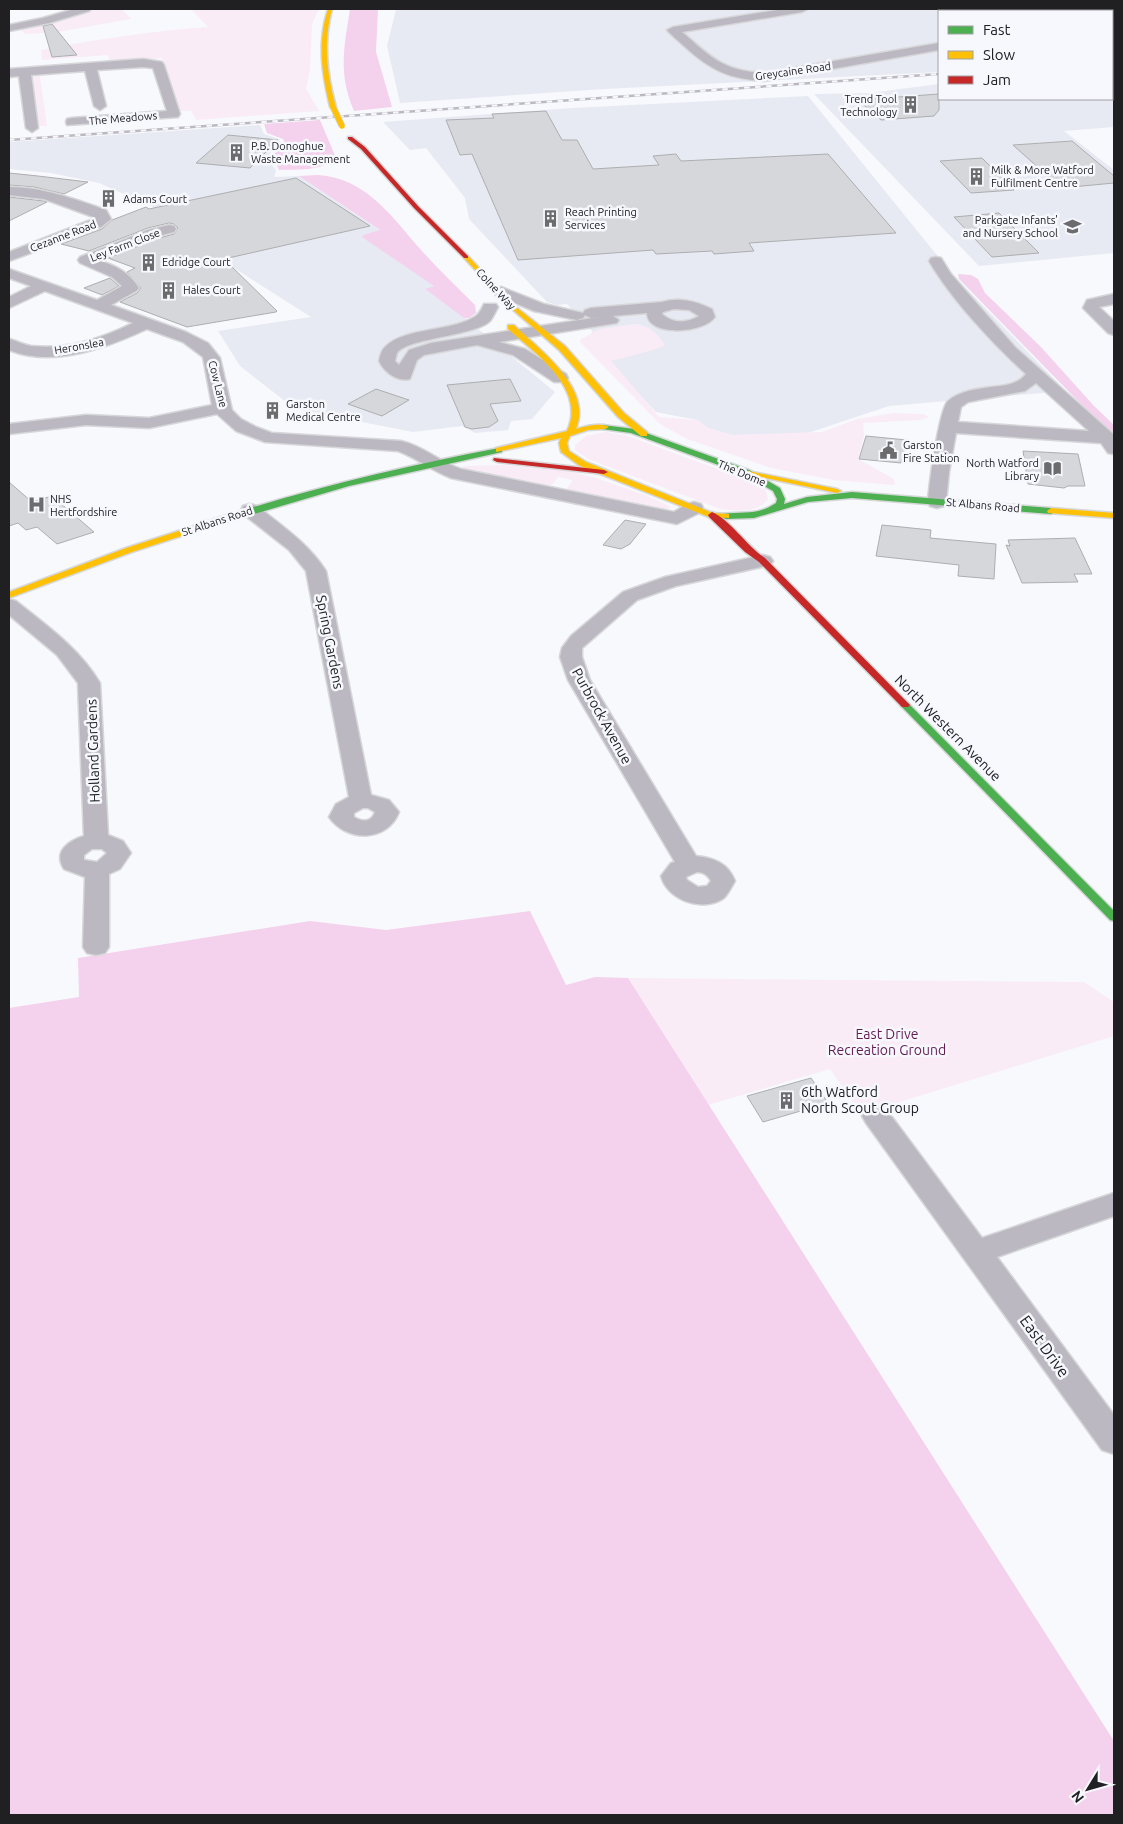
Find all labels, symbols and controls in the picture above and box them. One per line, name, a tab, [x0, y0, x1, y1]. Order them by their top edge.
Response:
legend	[938, 10, 1113, 100]
text: Fast	[983, 21, 1011, 38]
text: Slow	[983, 46, 1016, 63]
street label: Greycaine Road	[754, 60, 832, 82]
text: Jam	[983, 71, 1011, 88]
place label: Trend Tool Technology	[840, 93, 898, 118]
building icon: Trend Tool Technology	[901, 95, 921, 115]
street label: The Meadows	[88, 109, 158, 127]
place label: P.B. Donoghue Waste Management	[251, 140, 351, 165]
building icon: P.B. Donoghue Waste Management	[227, 142, 247, 162]
place label: Milk & More Watford Fulfilment Centre	[991, 164, 1094, 189]
building icon: Milk & More Watford Fulfilment Centre	[967, 166, 987, 186]
building icon: Adams Court	[99, 189, 119, 209]
place label: Adams Court	[123, 193, 188, 205]
place label: Reach Printing Services	[565, 206, 637, 231]
building icon: Reach Printing Services	[541, 208, 561, 228]
place label: Parkgate Infants' and Nursery School	[963, 214, 1058, 239]
school or university icon: Parkgate Infants' and Nursery School	[1062, 216, 1082, 236]
street label: Cezanne Road	[28, 218, 98, 254]
street label: Ley Farm Close	[88, 226, 162, 264]
building icon: Edridge Court	[138, 252, 158, 272]
place label: Edridge Court	[162, 256, 231, 268]
street label: Colne Way	[474, 266, 519, 313]
building icon: Hales Court	[159, 280, 179, 300]
place label: Hales Court	[183, 284, 241, 296]
street label: Heronslea	[53, 336, 105, 356]
street label: Cow Lane	[206, 359, 230, 409]
place label: Garston Medical Centre	[286, 398, 361, 423]
building icon: Garston Medical Centre	[262, 400, 282, 420]
place label: Garston Fire Station	[903, 439, 960, 464]
public building icon: Garston Fire Station	[879, 441, 899, 461]
place label: North Watford Library	[966, 457, 1040, 482]
street label: The Dome	[716, 458, 768, 488]
library icon: North Watford Library	[1043, 459, 1063, 479]
place label: NHS Hertfordshire	[50, 493, 117, 518]
hospital icon: NHS Hertfordshire	[26, 495, 46, 515]
street label: St Albans Road	[946, 496, 1020, 514]
street label: St Albans Road	[180, 504, 254, 538]
street label: Spring Gardens	[313, 594, 347, 690]
street label: Purbrock Avenue	[569, 665, 635, 767]
street label: North Western Avenue	[892, 672, 1004, 784]
street label: Holland Gardens	[83, 699, 103, 803]
park label: East Drive Recreation Ground	[828, 1026, 946, 1058]
place label: 6th Watford North Scout Group	[801, 1084, 919, 1116]
building icon: 6th Watford North Scout Group	[777, 1090, 797, 1110]
street label: East Drive	[1017, 1312, 1073, 1380]
north arrow	[1063, 1764, 1113, 1814]
text: N	[1068, 1788, 1087, 1806]

